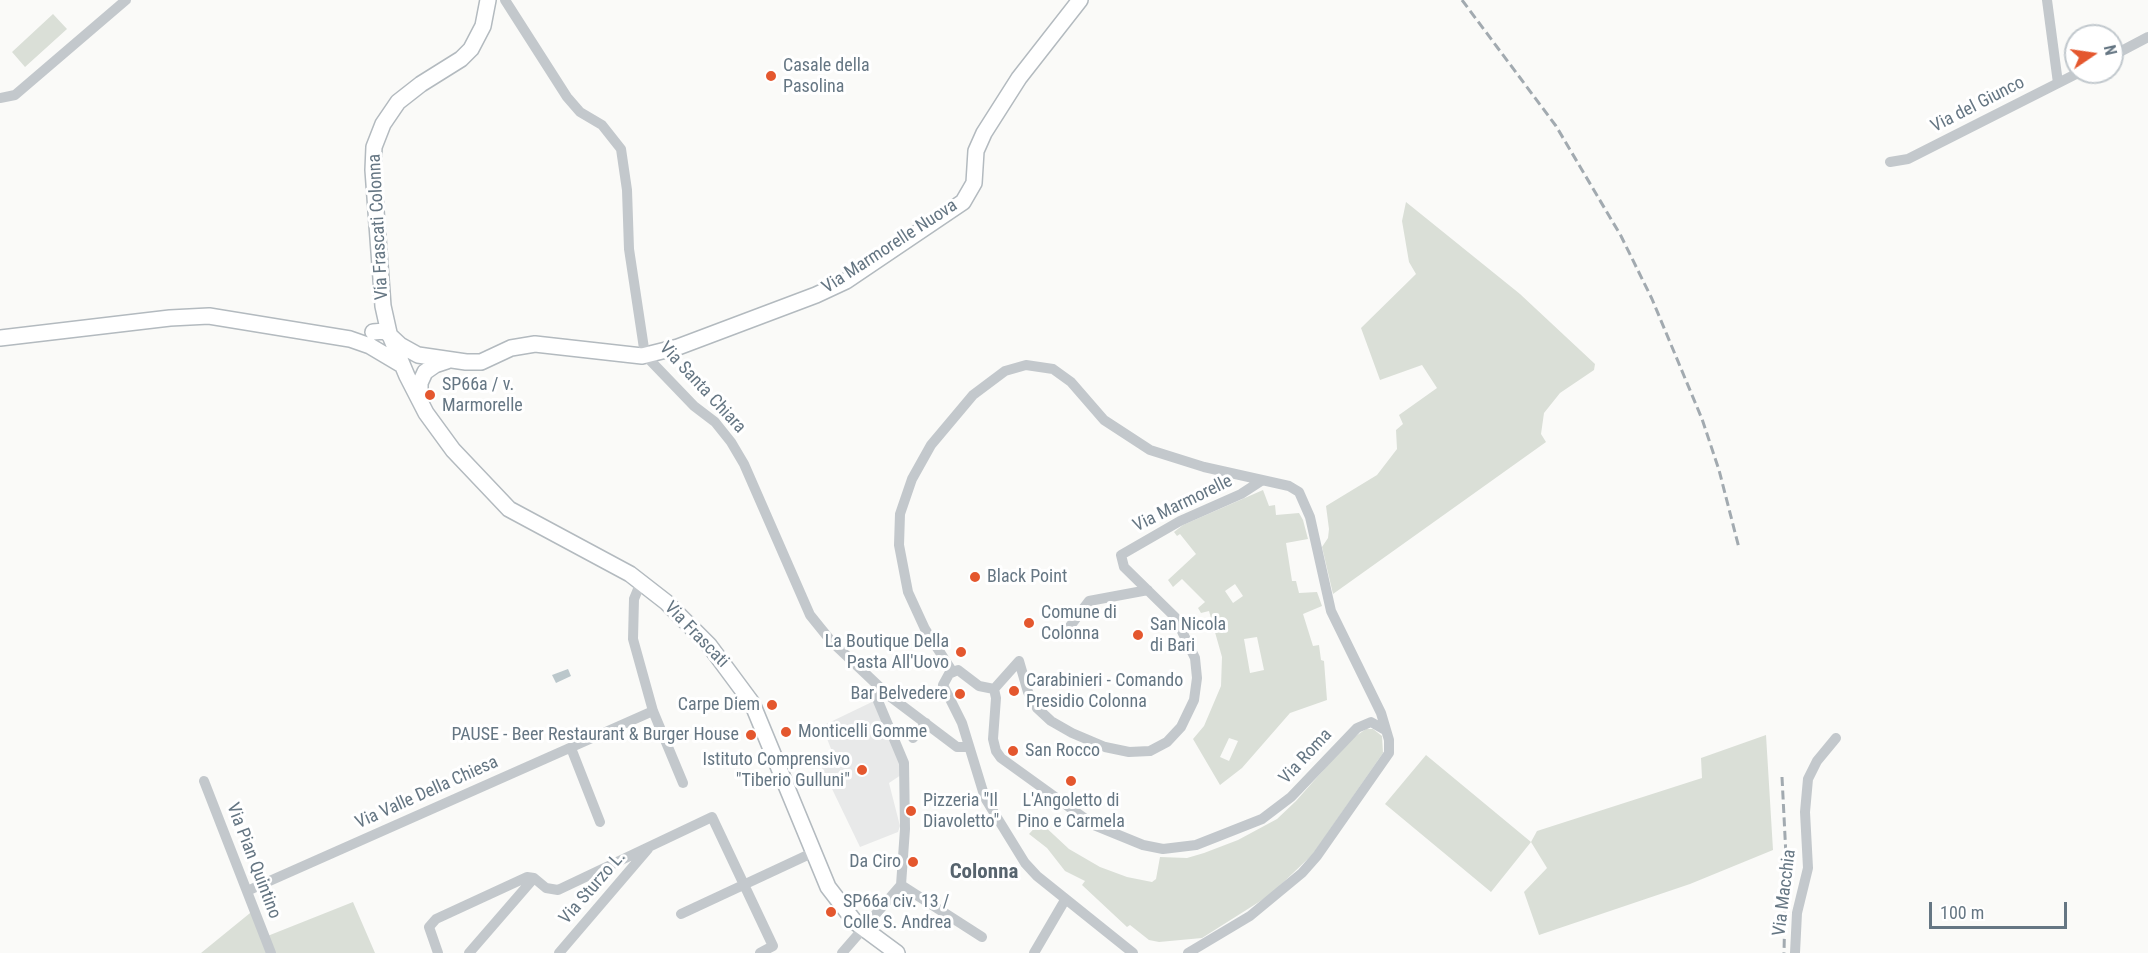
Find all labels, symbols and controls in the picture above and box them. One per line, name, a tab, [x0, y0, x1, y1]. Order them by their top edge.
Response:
north arrow	[2064, 24, 2124, 84]
text: N	[2100, 43, 2120, 57]
place label: Casale della Pasolina	[783, 55, 870, 98]
marker: Casale della Pasolina	[764, 69, 778, 83]
street label: Via del Giunco	[1928, 72, 2028, 138]
street label: Via Frascati Colonna	[364, 153, 394, 301]
street label: Via Marmorelle Nuova	[818, 195, 962, 299]
street label: Via Santa Chiara	[654, 338, 750, 438]
place label: SP66a / v. Marmorelle	[442, 374, 523, 416]
marker: SP66a / v. Marmorelle	[423, 388, 437, 402]
street label: Via Marmorelle	[1130, 471, 1236, 537]
place label: Black Point	[987, 566, 1067, 588]
marker: Black Point	[968, 570, 982, 584]
street label: Via Frascati	[659, 597, 733, 673]
place label: Comune di Colonna	[1041, 602, 1117, 644]
place label: San Nicola di Bari	[1150, 614, 1226, 656]
marker: Comune di Colonna	[1022, 616, 1036, 630]
marker: San Nicola di Bari	[1131, 628, 1145, 642]
place label: La Boutique Della Pasta All'Uovo	[825, 631, 949, 674]
marker: La Boutique Della Pasta All'Uovo	[954, 645, 968, 659]
place label: Carabinieri - Comando Presidio Colonna	[1026, 670, 1183, 712]
place label: Bar Belvedere	[850, 683, 948, 705]
marker: Carabinieri - Comando Presidio Colonna	[1007, 684, 1021, 698]
marker: Bar Belvedere	[953, 687, 967, 701]
place label: Carpe Diem	[678, 694, 760, 716]
marker: Carpe Diem	[765, 698, 779, 712]
place label: Monticelli Gomme	[798, 721, 927, 743]
place label: PAUSE - Beer Restaurant & Burger House	[452, 724, 739, 746]
marker: Monticelli Gomme	[779, 725, 793, 739]
street label: Via Roma	[1275, 725, 1337, 789]
marker: PAUSE - Beer Restaurant & Burger House	[744, 728, 758, 742]
place label: San Rocco	[1025, 740, 1100, 762]
marker: San Rocco	[1006, 744, 1020, 758]
place label: Istituto Comprensivo "Tiberio Gulluni"	[702, 749, 850, 792]
street label: Via Valle Della Chiesa	[352, 752, 502, 834]
marker: Istituto Comprensivo "Tiberio Gulluni"	[855, 763, 869, 777]
marker: L'Angoletto di Pino e Carmela	[1064, 774, 1078, 788]
place label: Pizzeria "Il Diavoletto"	[923, 790, 999, 832]
place label: L'Angoletto di Pino e Carmela	[1017, 790, 1125, 832]
street label: Via Pian Quintino	[221, 800, 285, 922]
marker: Pizzeria "Il Diavoletto"	[904, 804, 918, 818]
street label: Via Sturzo L.	[555, 847, 631, 929]
street label: Via Macchia	[1769, 848, 1801, 938]
place label: Da Ciro	[849, 851, 901, 873]
marker: Da Ciro	[906, 855, 920, 869]
district label: Colonna	[950, 860, 1018, 886]
scale bar	[1932, 890, 2070, 928]
place label: SP66a civ. 13 / Colle S. Andrea	[843, 891, 952, 934]
text: 100 m	[1940, 902, 1984, 923]
marker: SP66a civ. 13 / Colle S. Andrea	[824, 905, 838, 919]

